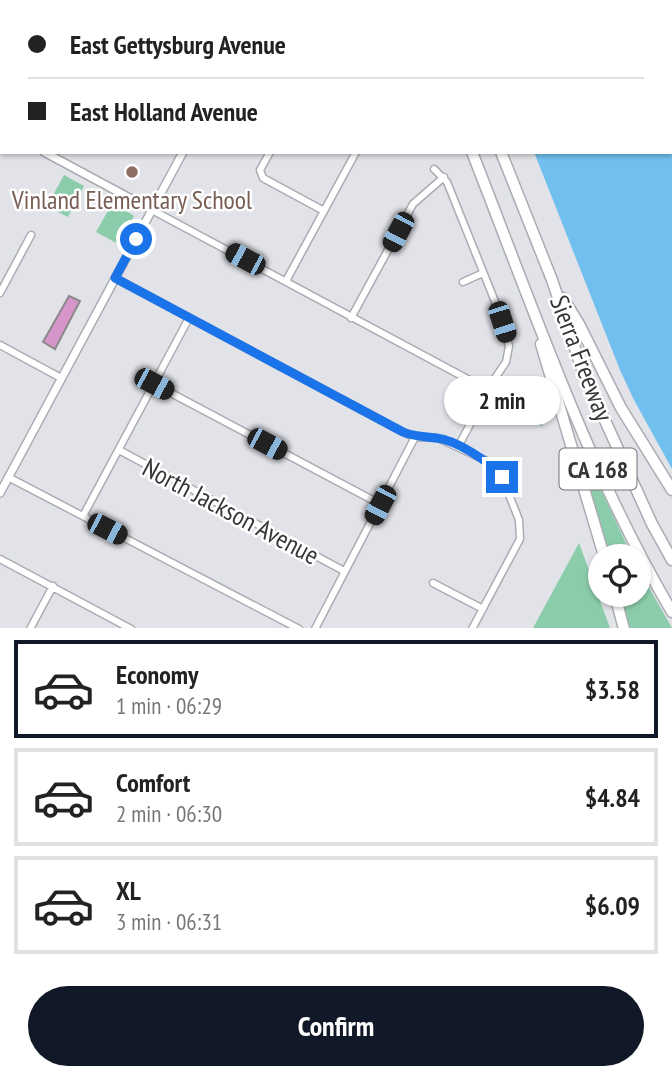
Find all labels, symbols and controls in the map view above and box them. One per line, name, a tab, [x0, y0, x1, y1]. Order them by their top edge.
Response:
text: East Gettysburg Avenue	[70, 28, 286, 61]
text: East Holland Avenue	[70, 95, 258, 128]
marker: Vinland Elementary School	[124, 164, 140, 180]
place label: Vinland Elementary School	[11, 183, 252, 216]
car	[379, 209, 418, 255]
route start	[120, 223, 152, 255]
car	[222, 240, 269, 278]
street label: Sierra Freeway	[543, 290, 621, 426]
car	[486, 299, 519, 345]
car	[131, 365, 178, 403]
callout: 2 min	[444, 376, 560, 424]
text: 2 min	[479, 386, 525, 415]
car	[244, 425, 291, 463]
road number: CA 168	[560, 448, 636, 490]
street label: North Jackson Avenue	[137, 451, 325, 571]
route end	[486, 461, 518, 493]
car	[361, 482, 400, 528]
car	[84, 510, 131, 548]
map controls	[588, 544, 651, 607]
button: locate	[588, 544, 651, 607]
icon: car	[32, 658, 95, 721]
text: Economy	[116, 658, 198, 691]
text: $3.58	[585, 673, 640, 706]
text: 1 min · 06:29	[116, 691, 222, 720]
icon: car	[32, 766, 95, 829]
text: Comfort	[116, 766, 190, 799]
text: $4.84	[585, 781, 640, 814]
text: 2 min · 06:30	[116, 799, 222, 828]
icon: car	[32, 874, 95, 937]
text: XL	[116, 874, 141, 907]
text: $6.09	[585, 889, 640, 922]
text: 3 min · 06:31	[116, 907, 222, 936]
button: Confirm	[28, 986, 644, 1066]

